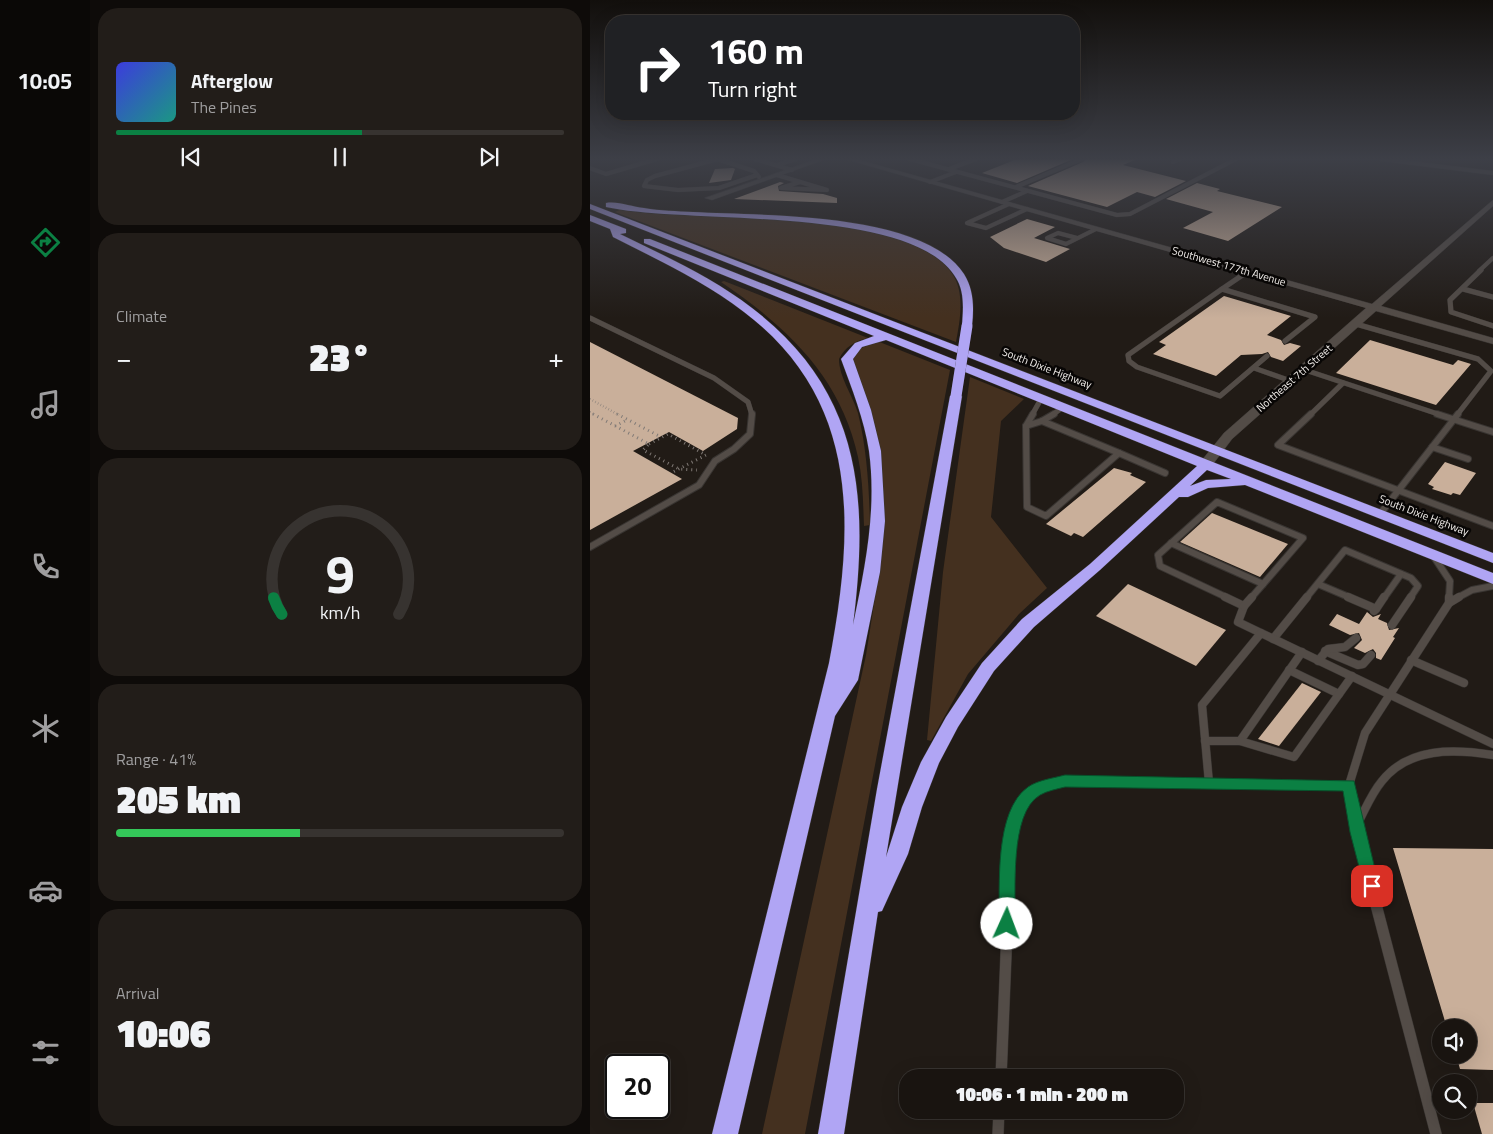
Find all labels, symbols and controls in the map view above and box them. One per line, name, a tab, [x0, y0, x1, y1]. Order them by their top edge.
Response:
text: 160 m	[708, 24, 804, 78]
icon: right	[625, 35, 690, 100]
text: 10:05	[18, 64, 72, 98]
text: Afterglow	[191, 66, 273, 95]
text: Turn right	[708, 72, 797, 106]
text: The Pines	[191, 95, 257, 119]
icon: previous	[177, 143, 205, 171]
icon: pause	[326, 143, 354, 171]
icon: next	[475, 143, 503, 171]
icon: directions	[28, 225, 63, 260]
street label: Southwest 177th Avenue	[1170, 242, 1288, 290]
text: Climate	[116, 304, 167, 328]
text: 23°	[309, 328, 371, 386]
text: −	[116, 336, 132, 379]
text: +	[548, 336, 564, 379]
street label: Northeast 7th Street	[1253, 340, 1336, 416]
street label: South Dixie Highway	[1000, 343, 1095, 393]
icon: music	[28, 387, 63, 422]
street label: South Dixie Highway	[1377, 490, 1472, 540]
text: 9	[325, 534, 355, 613]
icon: phone	[28, 549, 63, 584]
text: km/h	[320, 599, 360, 626]
icon: climate	[28, 711, 63, 746]
text: Range · 41%	[116, 747, 196, 771]
text: 205 km	[116, 770, 241, 828]
pin	[1351, 865, 1393, 907]
icon: arrive	[1358, 872, 1386, 900]
icon: car	[28, 873, 63, 908]
position arrow	[980, 897, 1032, 949]
text: Arrival	[116, 981, 159, 1005]
text: 10:06	[116, 1004, 211, 1062]
map controls	[1432, 1019, 1477, 1119]
button: sound	[1432, 1019, 1477, 1064]
icon: filters	[28, 1035, 63, 1070]
speed limit sign: 20	[605, 1054, 670, 1119]
button: search	[1432, 1074, 1477, 1119]
text: 10:06 · 1 min · 200 m	[955, 1079, 1128, 1108]

